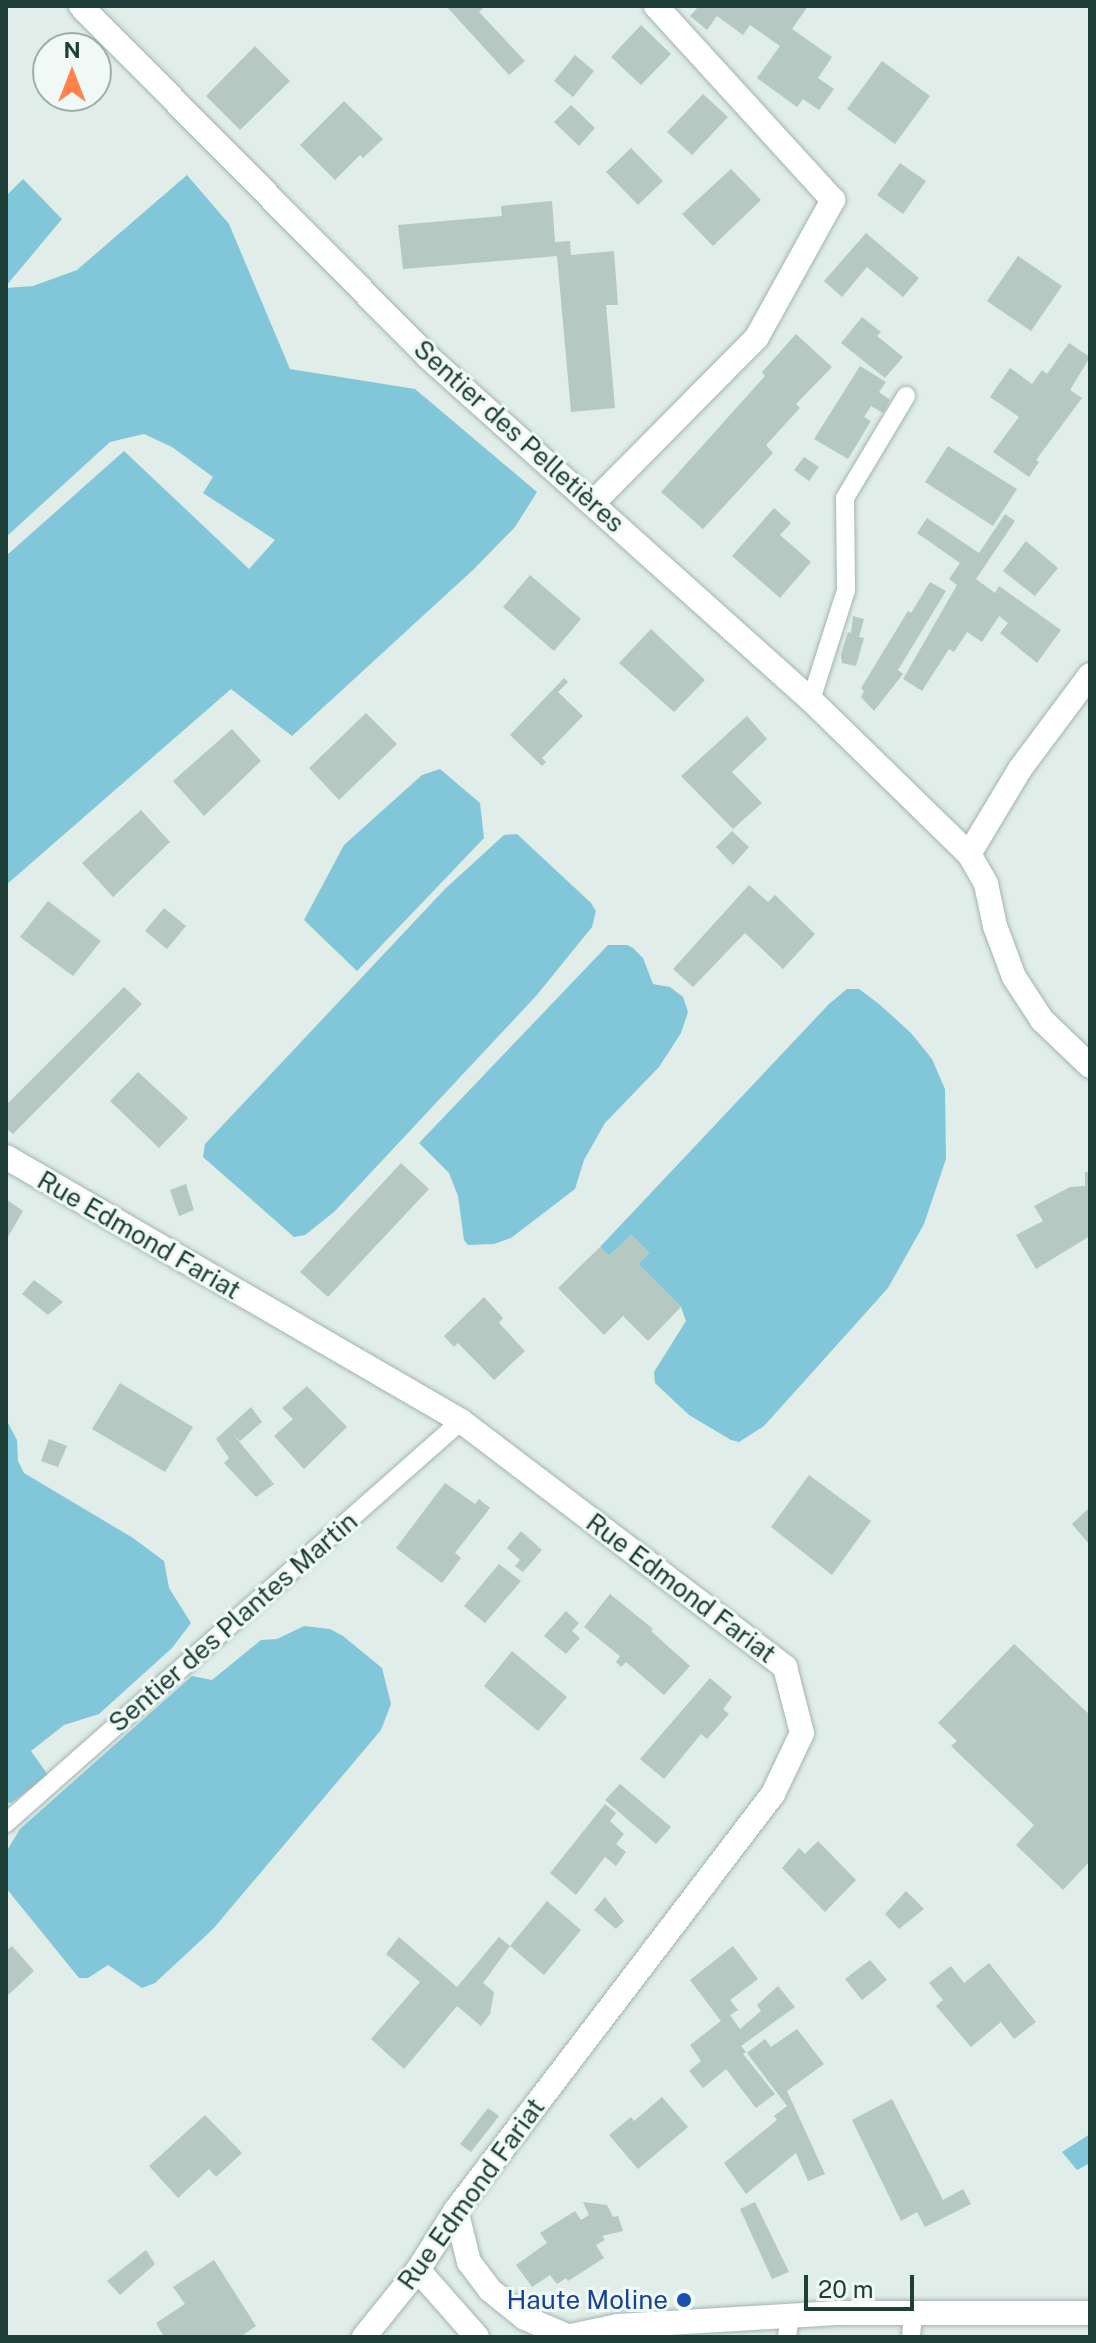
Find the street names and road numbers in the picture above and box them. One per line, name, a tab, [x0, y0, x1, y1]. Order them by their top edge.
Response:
street label: Sentier des Pelletières	[407, 333, 631, 539]
street label: Rue Edmond Fariat	[32, 1164, 246, 1306]
street label: Sentier des Plantes Martin	[102, 1505, 364, 1739]
street label: Rue Edmond Fariat	[580, 1507, 782, 1669]
street label: Rue Edmond Fariat	[391, 2092, 551, 2296]

